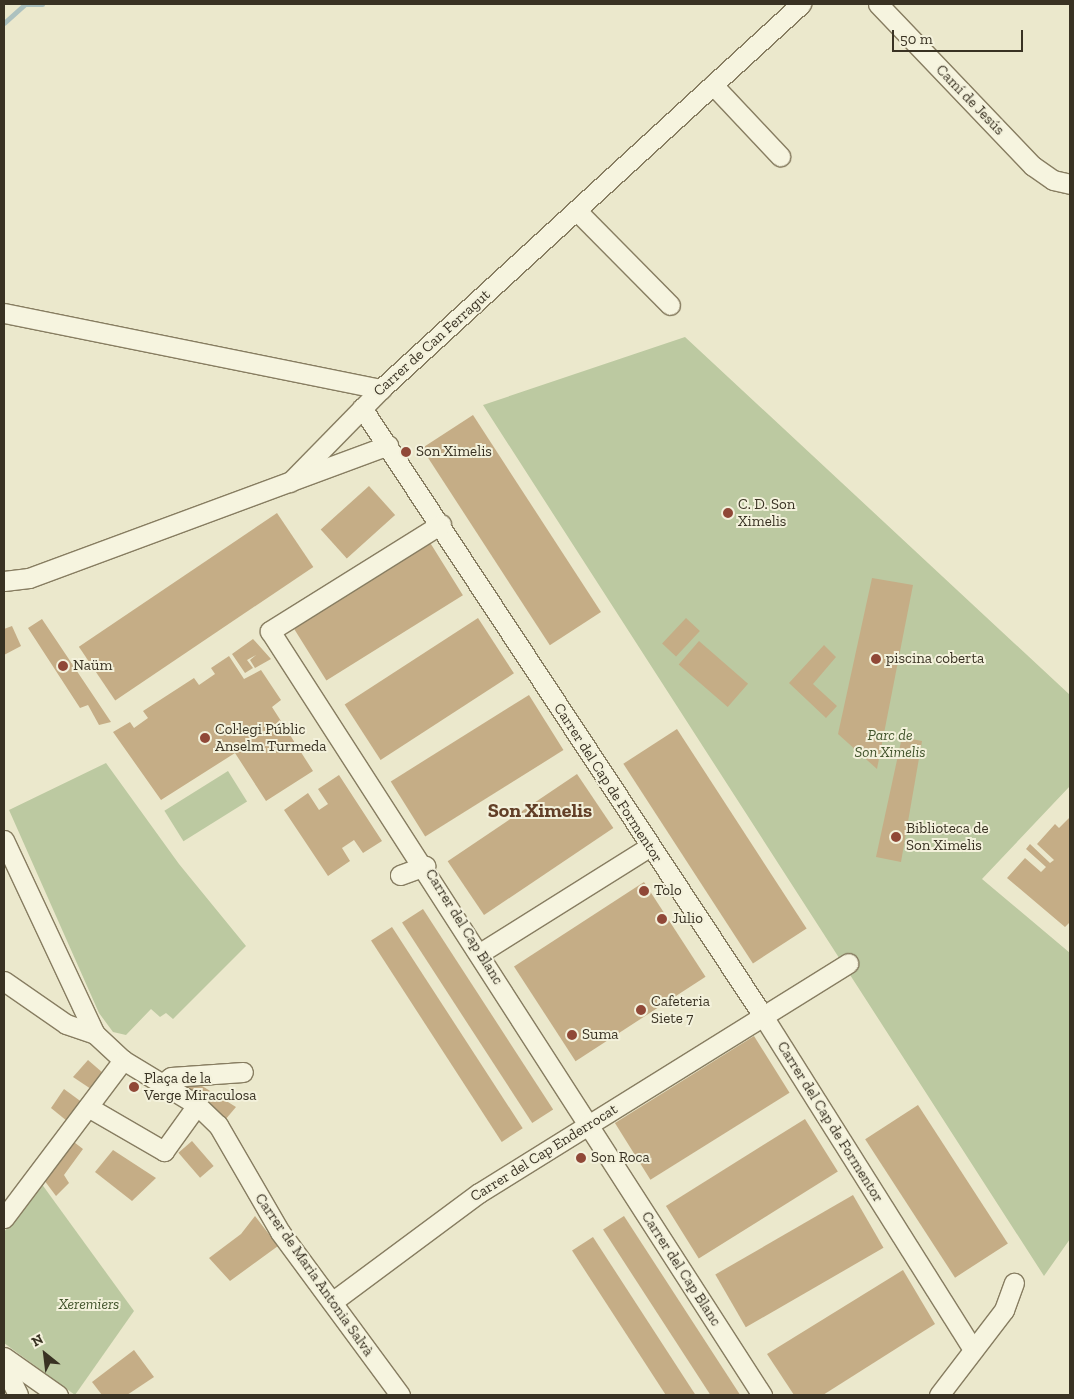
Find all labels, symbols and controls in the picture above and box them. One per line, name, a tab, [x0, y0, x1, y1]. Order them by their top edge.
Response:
scale bar	[894, 20, 1025, 52]
text: 50 m	[900, 30, 933, 48]
street label: Camí de Jesús	[932, 61, 1008, 139]
street label: Carrer de Can Ferragut	[370, 286, 494, 400]
place label: Son Ximelis	[416, 443, 492, 461]
marker: Son Ximelis	[400, 446, 412, 458]
place label: C. D. Son Ximelis	[738, 495, 795, 530]
marker: C. D. Son Ximelis	[722, 507, 734, 519]
place label: piscina coberta	[886, 650, 984, 668]
marker: piscina coberta	[870, 653, 882, 665]
place label: Naüm	[73, 657, 112, 675]
marker: Naüm	[57, 660, 69, 672]
street label: Carrer del Cap de Formentor	[550, 700, 666, 866]
place label: Col·legi Públic Anselm Turmeda	[215, 720, 327, 755]
park label: Parc de Son Ximelis	[854, 726, 926, 761]
marker: Col·legi Públic Anselm Turmeda	[199, 732, 211, 744]
district label: Son Ximelis	[488, 798, 592, 822]
place label: Biblioteca de Son Ximelis	[906, 819, 989, 854]
marker: Biblioteca de Son Ximelis	[890, 831, 902, 843]
street label: Carrer del Cap Blanc	[421, 866, 507, 988]
place label: Tolo	[654, 882, 682, 900]
marker: Tolo	[638, 885, 650, 897]
place label: Julio	[672, 910, 703, 928]
marker: Julio	[656, 913, 668, 925]
place label: Cafeteria Siete 7	[651, 992, 710, 1027]
marker: Cafeteria Siete 7	[635, 1004, 647, 1016]
place label: Suma	[582, 1026, 619, 1044]
marker: Suma	[566, 1029, 578, 1041]
street label: Carrer del Cap de Formentor	[773, 1038, 887, 1206]
place label: Plaça de la Verge Miraculosa	[144, 1069, 257, 1104]
marker: Plaça de la Verge Miraculosa	[128, 1081, 140, 1093]
street label: Carrer del Cap Enderrocat	[467, 1100, 621, 1206]
place label: Son Roca	[591, 1149, 650, 1167]
marker: Son Roca	[575, 1152, 587, 1164]
street label: Carrer de Maria Antonia Salvà	[251, 1190, 377, 1360]
street label: Carrer del Cap Blanc	[637, 1208, 725, 1330]
park label: Xeremiers	[59, 1296, 119, 1314]
north arrow	[20, 1329, 70, 1379]
text: N	[29, 1330, 46, 1350]

